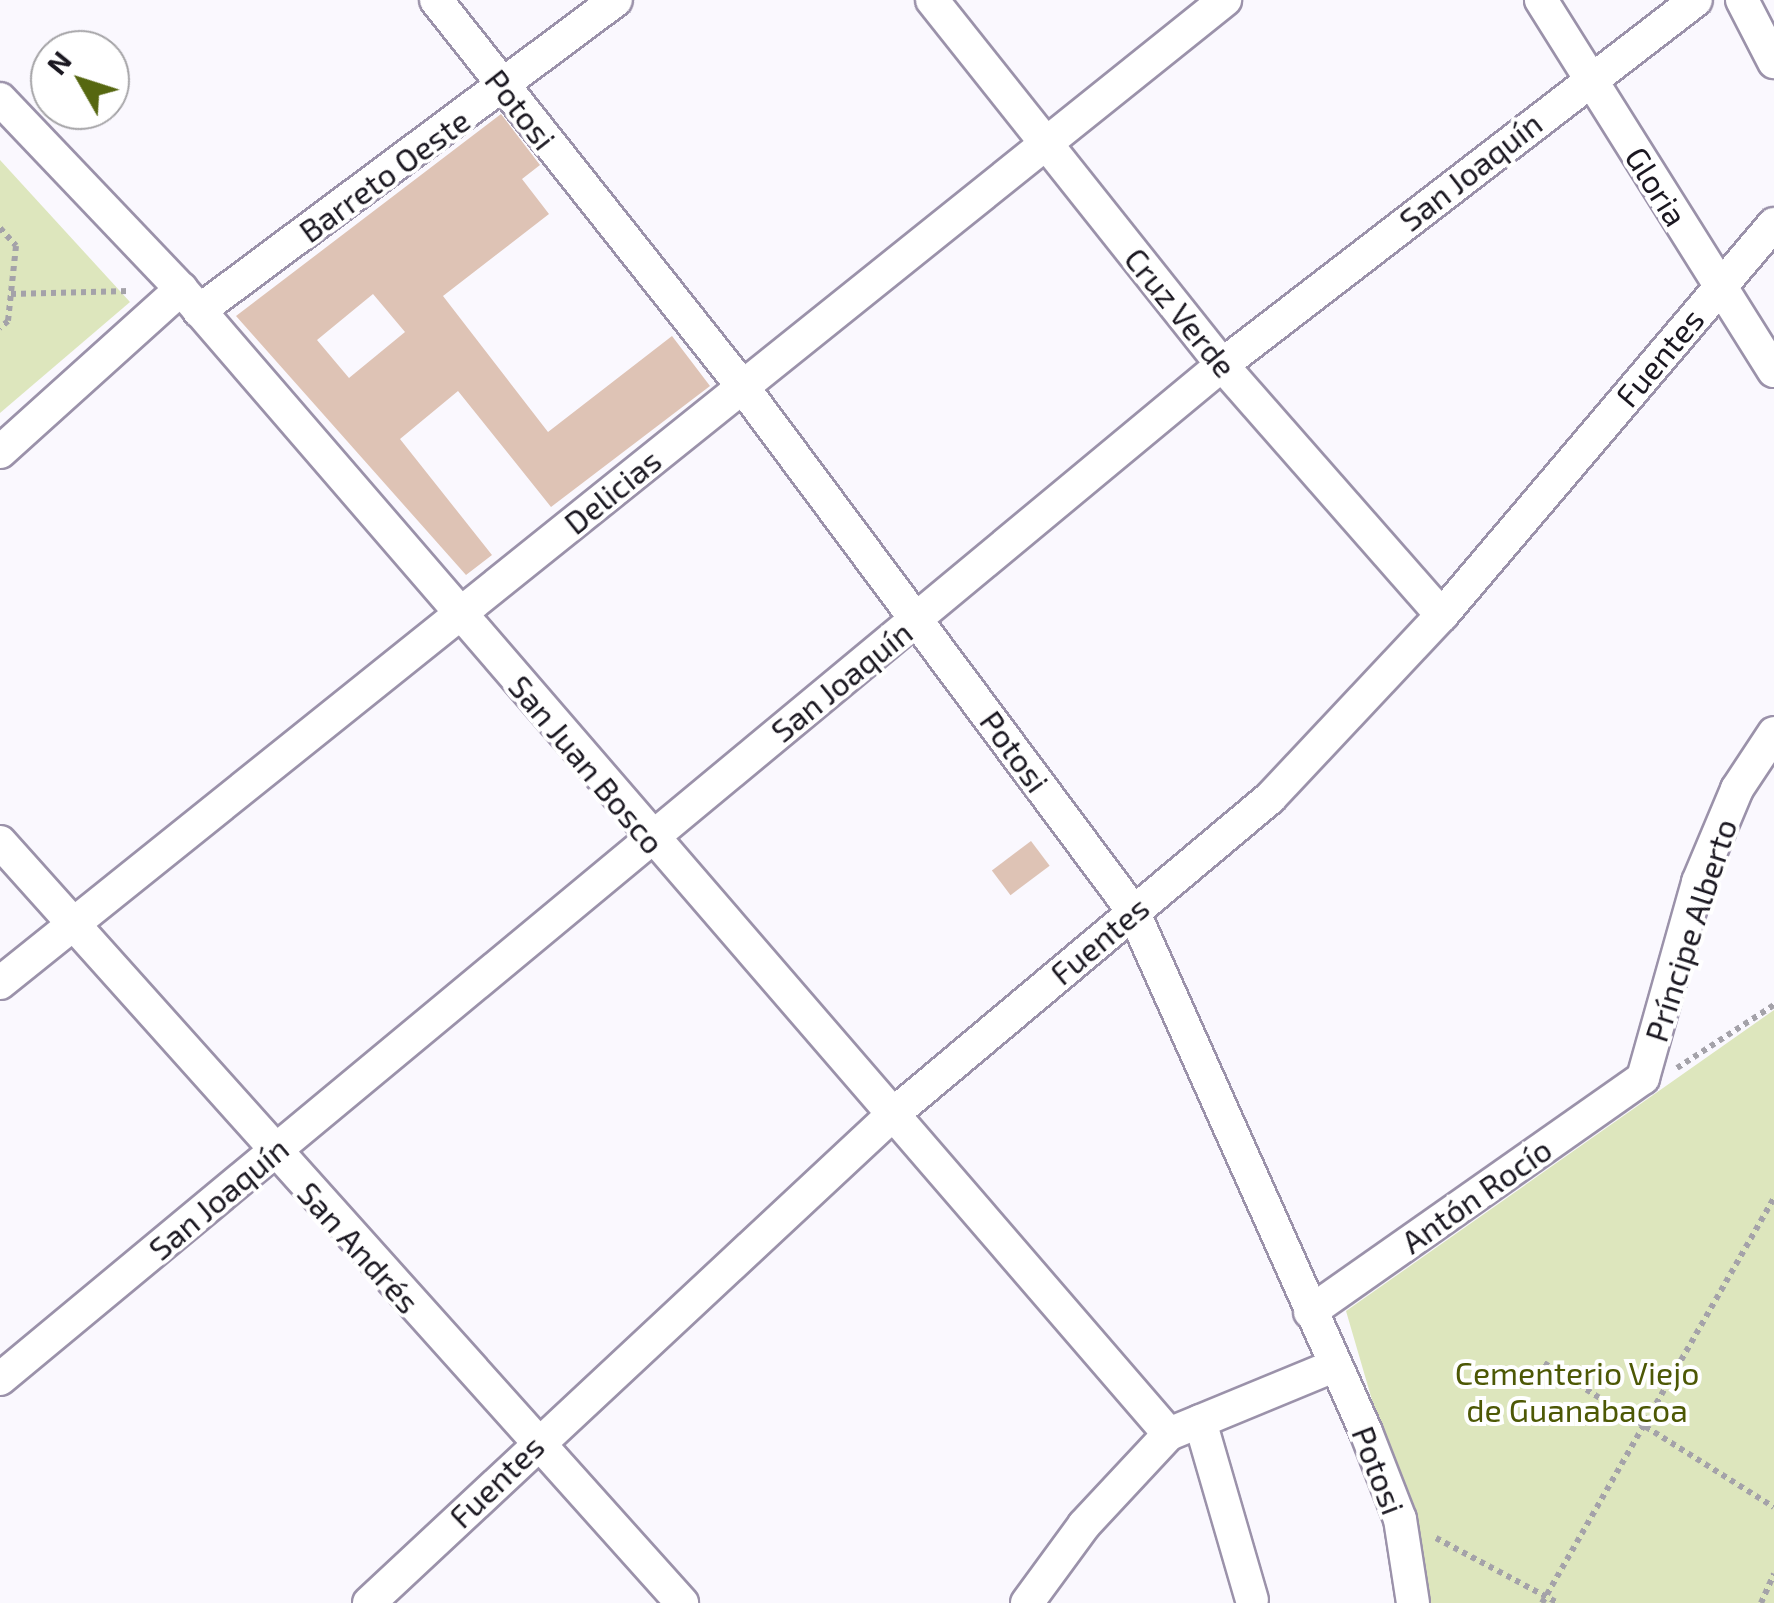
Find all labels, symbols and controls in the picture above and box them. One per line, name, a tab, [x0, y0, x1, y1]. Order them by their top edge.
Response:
north arrow	[30, 30, 130, 130]
text: N	[39, 44, 78, 81]
street label: Potosi	[478, 61, 564, 157]
street label: Barreto Oeste	[291, 100, 477, 250]
street label: San Joaquín	[1391, 103, 1549, 239]
street label: Gloria	[1618, 139, 1696, 233]
street label: Cruz Verde	[1117, 239, 1245, 385]
street label: Fuentes	[1607, 300, 1711, 414]
street label: Delicias	[556, 440, 668, 542]
street label: San Joaquín	[763, 612, 919, 750]
street label: San Juan Bosco	[501, 667, 673, 861]
street label: Potosi	[973, 703, 1057, 799]
street label: Príncipe Alberto	[1636, 813, 1744, 1047]
street label: Fuentes	[1042, 888, 1156, 992]
street label: San Joaquín	[140, 1128, 296, 1268]
street label: Antón Rocío	[1394, 1129, 1558, 1261]
street label: San Andrés	[290, 1173, 428, 1321]
park label: Cementerio Viejo de Guanabacoa	[1454, 1354, 1700, 1429]
street label: Potosi	[1345, 1420, 1413, 1520]
street label: Fuentes	[441, 1427, 551, 1535]

